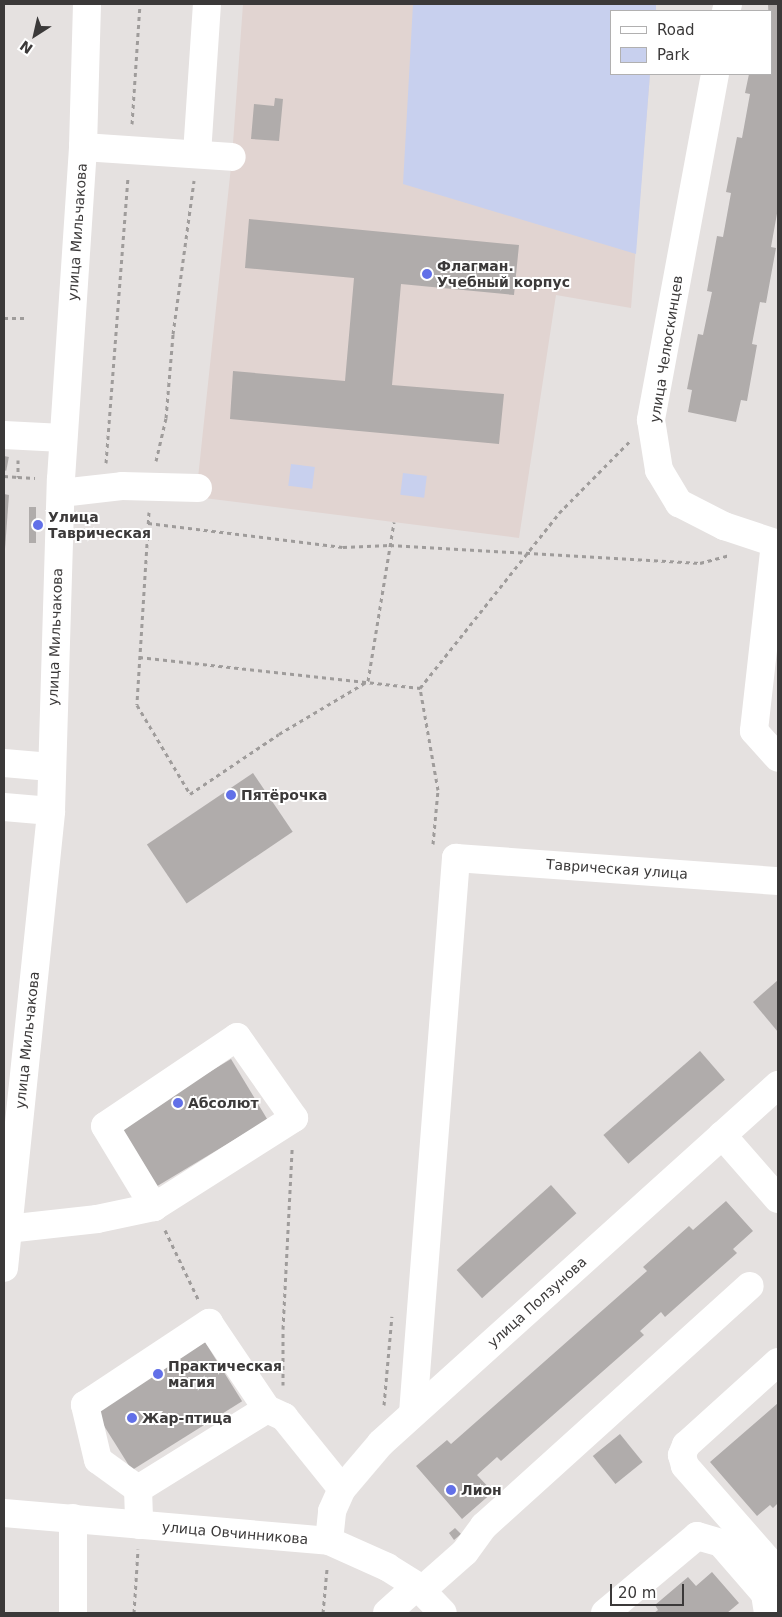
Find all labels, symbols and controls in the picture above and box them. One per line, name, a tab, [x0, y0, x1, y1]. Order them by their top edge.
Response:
north arrow	[10, 10, 60, 60]
legend	[610, 10, 772, 75]
text: Road	[657, 21, 695, 39]
text: N	[17, 37, 36, 57]
text: Park	[657, 46, 689, 64]
street label: улица Мильчакова	[64, 163, 90, 301]
place label: Флагман. Учебный корпус	[437, 258, 570, 290]
marker: Флагман. Учебный корпус	[421, 268, 433, 280]
street label: улица Челюскинцев	[646, 274, 686, 424]
place label: Улица Таврическая	[48, 509, 151, 542]
marker: Улица Таврическая	[32, 519, 44, 531]
street label: улица Мильчакова	[44, 568, 66, 706]
place label: Пятёрочка	[241, 787, 328, 803]
marker: Пятёрочка	[225, 789, 237, 801]
street label: Таврическая улица	[545, 856, 689, 882]
street label: улица Мильчакова	[11, 971, 43, 1109]
place label: Абсолют	[188, 1095, 259, 1111]
marker: Абсолют	[172, 1097, 184, 1109]
street label: улица Ползунова	[484, 1253, 590, 1351]
place label: Практическая магия	[168, 1358, 282, 1390]
marker: Практическая магия	[152, 1368, 164, 1380]
place label: Жар-птица	[142, 1410, 232, 1426]
marker: Жар-птица	[126, 1412, 138, 1424]
place label: Лион	[461, 1482, 502, 1498]
marker: Лион	[445, 1484, 457, 1496]
street label: улица Овчинникова	[161, 1518, 309, 1548]
scale bar	[612, 1574, 686, 1606]
text: 20 m	[618, 1584, 656, 1602]

